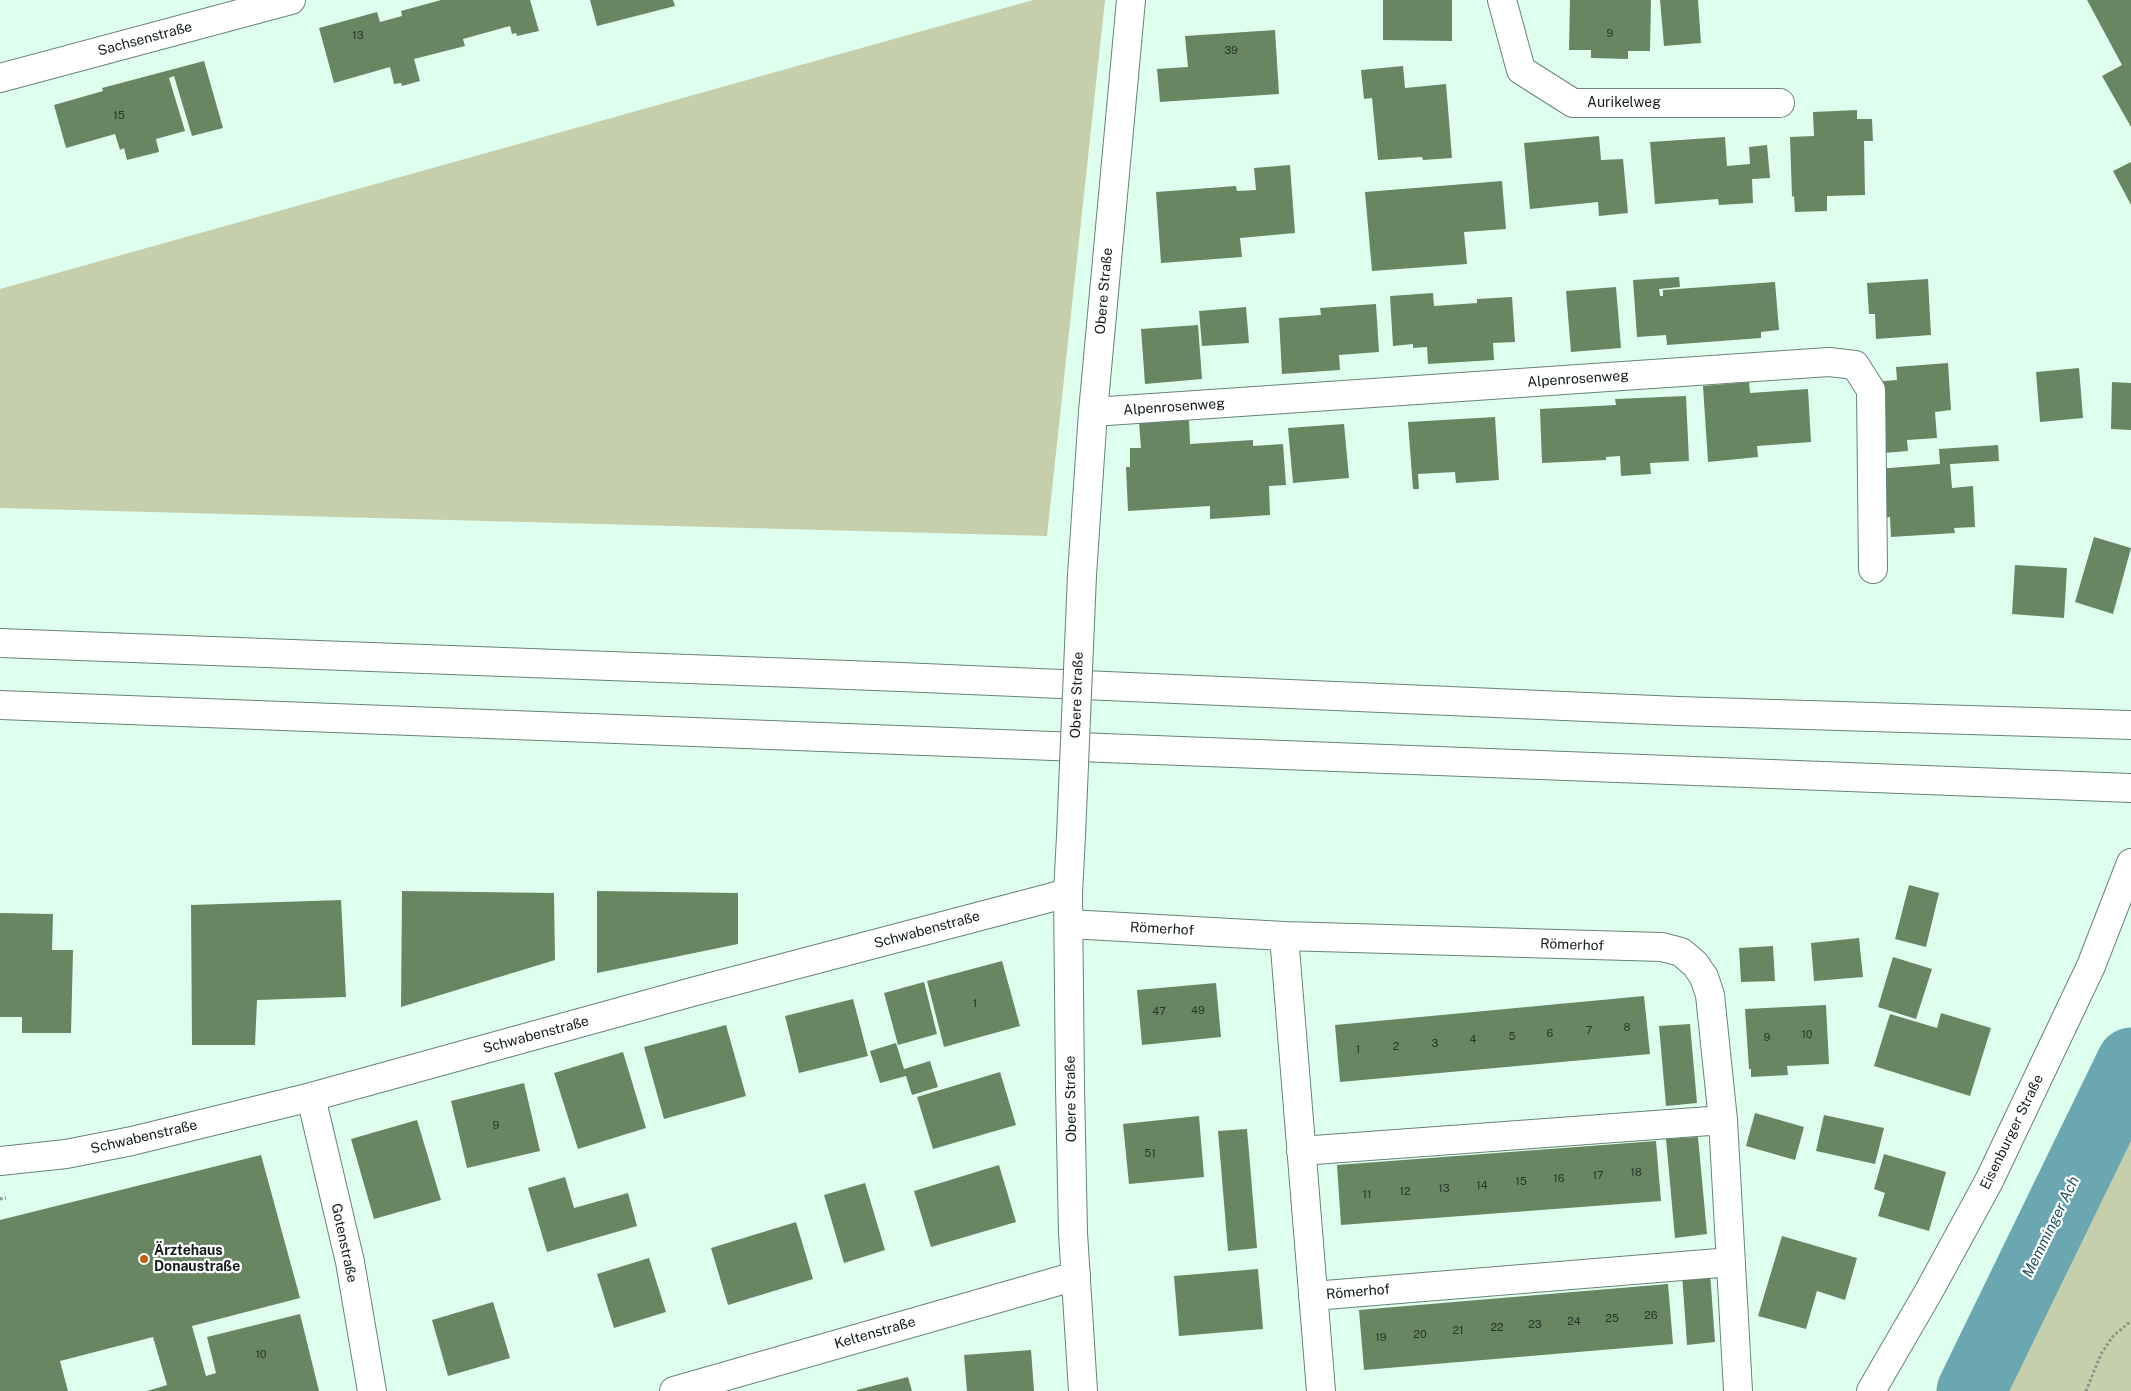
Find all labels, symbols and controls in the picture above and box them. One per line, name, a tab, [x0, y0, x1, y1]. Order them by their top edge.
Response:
street label: Sachsenstraße	[96, 18, 194, 60]
house number: 9	[1607, 27, 1613, 41]
house number: 13	[352, 29, 364, 43]
house number: 39	[1224, 44, 1238, 58]
street label: Aurikelweg	[1587, 95, 1661, 111]
house number: 15	[113, 109, 125, 123]
street label: Obere Straße	[1092, 247, 1116, 335]
street label: Alpenrosenweg	[1527, 367, 1629, 391]
street label: Alpenrosenweg	[1123, 395, 1225, 419]
street label: Obere Straße	[1067, 651, 1087, 739]
street label: Schwabenstraße	[872, 908, 982, 952]
street label: Römerhof	[1130, 919, 1194, 939]
street label: Römerhof	[1540, 935, 1604, 955]
house number: 1	[973, 997, 977, 1011]
house number: 49	[1191, 1004, 1205, 1018]
house number: 47	[1152, 1005, 1166, 1019]
street label: Schwabenstraße	[481, 1013, 591, 1057]
house number: 8	[1623, 1021, 1631, 1035]
house number: 7	[1586, 1024, 1592, 1038]
house number: 6	[1547, 1027, 1553, 1041]
house number: 10	[1801, 1028, 1813, 1042]
house number: 5	[1508, 1030, 1516, 1044]
house number: 9	[1764, 1031, 1770, 1045]
house number: 4	[1470, 1033, 1476, 1047]
house number: 3	[1432, 1037, 1438, 1051]
house number: 2	[1393, 1040, 1399, 1054]
house number: 1	[1356, 1043, 1360, 1057]
street label: Obere Straße	[1062, 1055, 1080, 1143]
street label: Eisenburger Straße	[1977, 1072, 2047, 1192]
street label: Schwabenstraße	[89, 1117, 199, 1157]
house number: 9	[493, 1119, 499, 1133]
house number: 51	[1144, 1147, 1156, 1161]
house number: 18	[1630, 1166, 1642, 1180]
house number: 17	[1592, 1169, 1604, 1183]
house number: 16	[1553, 1172, 1565, 1186]
water label: Memminger Ach	[2019, 1174, 2083, 1280]
house number: 15	[1515, 1175, 1527, 1189]
house number: 14	[1476, 1179, 1488, 1193]
house number: 13	[1438, 1182, 1450, 1196]
house number: 12	[1399, 1185, 1411, 1199]
house number: 11	[1363, 1188, 1371, 1202]
street label: Gotenstraße	[327, 1202, 361, 1284]
place label: Ärztehaus Donaustraße	[154, 1243, 240, 1276]
marker: Ärztehaus Donaustraße	[138, 1253, 150, 1265]
street label: Römerhof	[1325, 1281, 1391, 1303]
house number: 26	[1644, 1309, 1658, 1323]
house number: 25	[1605, 1312, 1619, 1326]
street label: Keltenstraße	[833, 1313, 917, 1353]
house number: 24	[1567, 1315, 1581, 1329]
house number: 23	[1528, 1318, 1542, 1332]
house number: 22	[1490, 1321, 1504, 1335]
house number: 21	[1452, 1324, 1464, 1338]
house number: 20	[1413, 1328, 1427, 1342]
house number: 19	[1375, 1331, 1387, 1345]
house number: 10	[255, 1348, 267, 1362]

